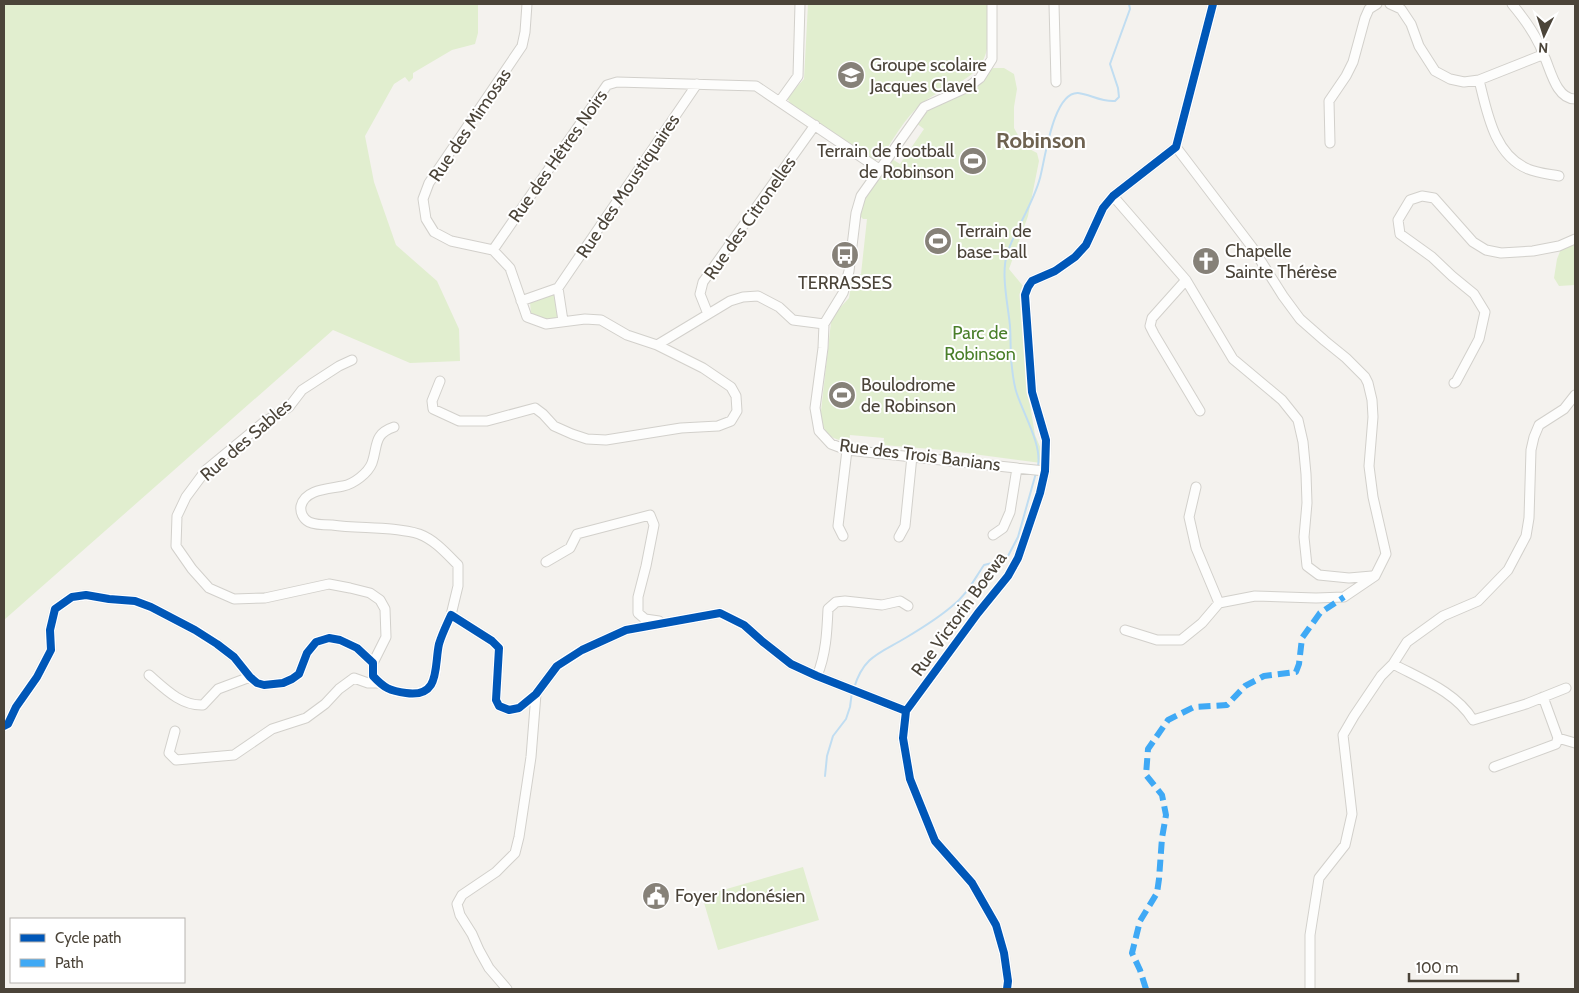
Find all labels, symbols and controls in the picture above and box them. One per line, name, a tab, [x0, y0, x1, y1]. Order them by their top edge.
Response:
north arrow	[1519, 10, 1569, 60]
text: N	[1538, 39, 1549, 57]
place label: Groupe scolaire Jacques Clavel	[869, 54, 987, 97]
school or university icon: Groupe scolaire Jacques Clavel	[836, 60, 866, 90]
street label: Rue des Mimosas	[424, 64, 516, 186]
street label: Rue des Hêtres Noirs	[504, 85, 612, 227]
street label: Rue des Moustiquaires	[572, 110, 684, 262]
district label: Robinson	[996, 127, 1086, 154]
place label: Terrain de football de Robinson	[817, 140, 955, 183]
sports icon: Terrain de football de Robinson	[958, 146, 988, 176]
street label: Rue des Citronelles	[699, 152, 801, 284]
place label: Terrain de base-ball	[957, 220, 1031, 263]
sports icon: Terrain de base-ball	[923, 226, 953, 256]
bus stop icon: TERRASSES	[830, 240, 860, 270]
place label: Chapelle Sainte Thérèse	[1225, 240, 1337, 283]
church icon: Chapelle Sainte Thérèse	[1191, 246, 1221, 276]
place label: TERRASSES	[798, 272, 892, 294]
park label: Parc de Robinson	[944, 322, 1016, 365]
place label: Boulodrome de Robinson	[861, 374, 956, 417]
sports icon: Boulodrome de Robinson	[827, 380, 857, 410]
street label: Rue des Sables	[196, 394, 296, 486]
street label: Rue des Trois Banians	[838, 434, 1002, 476]
street label: Rue Victorin Boewa	[907, 547, 1012, 680]
public building icon: Foyer Indonésien	[641, 881, 671, 911]
place label: Foyer Indonésien	[675, 885, 805, 907]
legend	[10, 918, 185, 983]
text: Cycle path	[55, 929, 121, 947]
scale bar	[1409, 950, 1518, 982]
text: Path	[55, 954, 84, 972]
text: 100 m	[1416, 959, 1458, 977]

